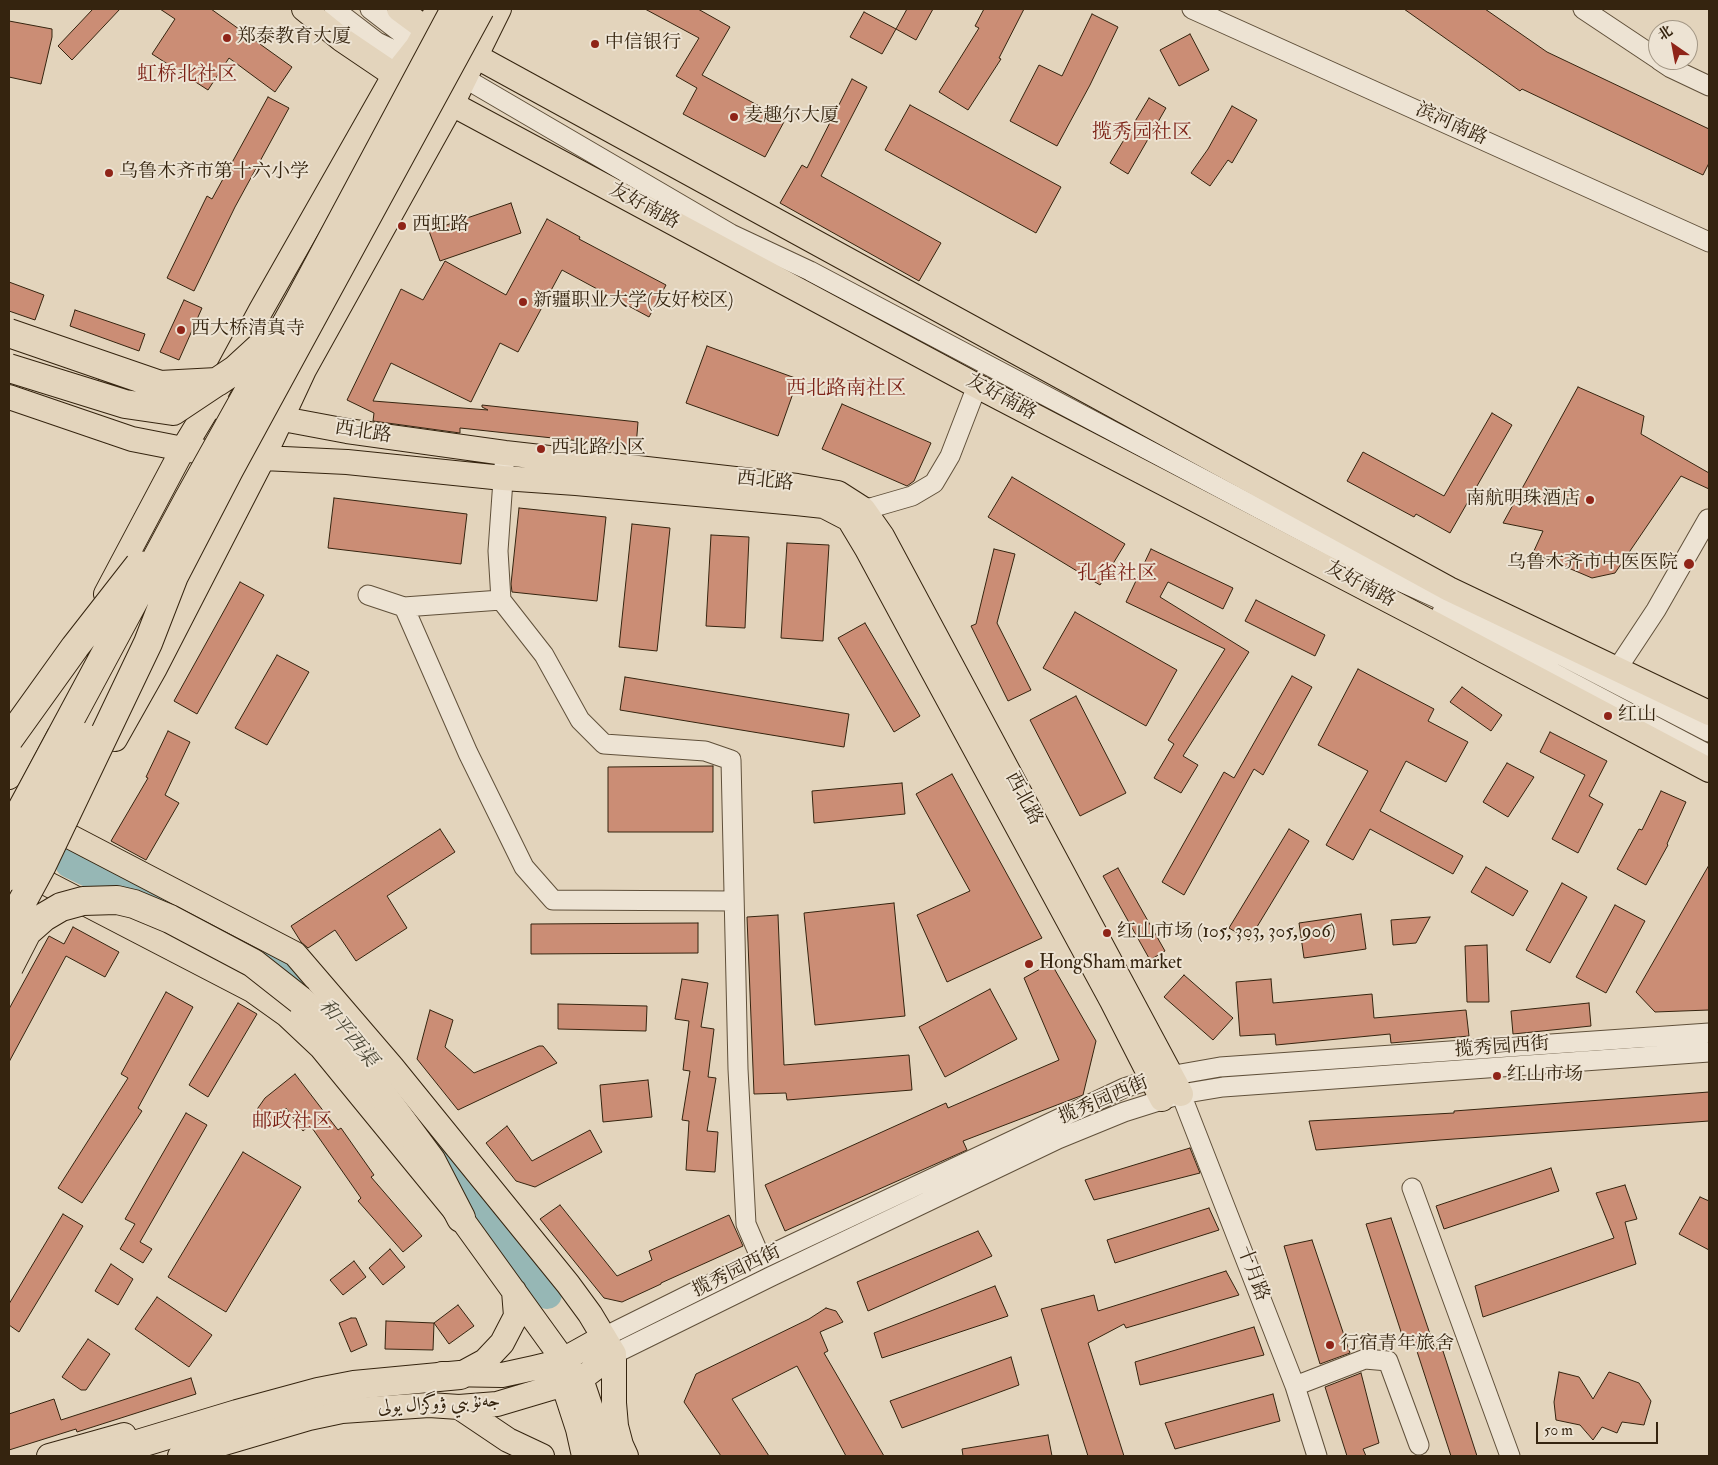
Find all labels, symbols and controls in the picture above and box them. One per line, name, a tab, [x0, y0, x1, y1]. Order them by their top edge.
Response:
north arrow	[1648, 20, 1698, 70]
text: 北	[1655, 22, 1676, 44]
place label: 郑泰教育大厦	[237, 27, 351, 49]
marker: 郑泰教育大厦	[221, 32, 233, 44]
place label: 中信银行	[605, 33, 681, 55]
marker: 中信银行	[589, 38, 601, 50]
district label: 虹桥北社区	[137, 64, 237, 88]
street label: 滨河南路	[1412, 99, 1490, 151]
place label: 麦趣尔大厦	[744, 106, 839, 128]
marker: 麦趣尔大厦	[728, 111, 740, 123]
district label: 揽秀园社区	[1092, 122, 1192, 146]
place label: 乌鲁木齐市第十六小学	[119, 162, 309, 184]
marker: 乌鲁木齐市第十六小学	[103, 167, 115, 179]
street label: 友好南路	[605, 179, 683, 235]
place label: 西虹路	[412, 215, 469, 237]
marker: 西虹路	[396, 220, 408, 232]
place label: 新疆职业大学(友好校区)	[533, 291, 733, 313]
marker: 新疆职业大学(友好校区)	[517, 296, 529, 308]
place label: 西大桥清真寺	[191, 319, 305, 341]
marker: 西大桥清真寺	[175, 324, 187, 336]
street label: 友好南路	[962, 370, 1040, 426]
district label: 西北路南社区	[786, 378, 906, 402]
street label: 西北路	[333, 417, 393, 449]
place label: 西北路小区	[551, 438, 646, 460]
marker: 西北路小区	[535, 443, 547, 455]
street label: 西北路	[735, 468, 795, 496]
place label: 南航明珠酒店	[1466, 489, 1580, 511]
marker: 南航明珠酒店	[1584, 494, 1596, 506]
place label: 乌鲁木齐市中医医院	[1507, 553, 1678, 575]
street label: 友好南路	[1321, 557, 1399, 613]
marker: 乌鲁木齐市中医医院	[1682, 557, 1696, 571]
district label: 孔雀社区	[1077, 563, 1157, 587]
place label: 红山	[1618, 705, 1656, 727]
marker: 红山	[1602, 710, 1614, 722]
street label: 西北路	[1000, 768, 1046, 830]
place label: 红山市场 (105, 303, 305, 906)	[1117, 922, 1336, 944]
marker: 红山市场 (105, 303, 305, 906)	[1101, 927, 1113, 939]
place label: HongSham market	[1039, 953, 1182, 975]
marker: HongSham market	[1023, 958, 1035, 970]
water label: 和平西渠	[313, 995, 381, 1073]
street label: 揽秀园西街	[1454, 1033, 1550, 1063]
place label: 红山市场	[1507, 1065, 1583, 1087]
marker: 红山市场	[1491, 1070, 1503, 1082]
street label: 揽秀园西街	[1056, 1072, 1152, 1130]
district label: 邮政社区	[252, 1111, 332, 1135]
street label: 揽秀园西街	[689, 1241, 785, 1303]
street label: 十月路	[1231, 1243, 1273, 1305]
place label: 行宿青年旅舍	[1340, 1334, 1454, 1356]
marker: 行宿青年旅舍	[1324, 1339, 1336, 1351]
street label: جەنۇبىي ۋوگزال يولى	[377, 1390, 501, 1420]
scale bar	[1538, 1412, 1660, 1444]
text: 50 m	[1544, 1421, 1573, 1440]

